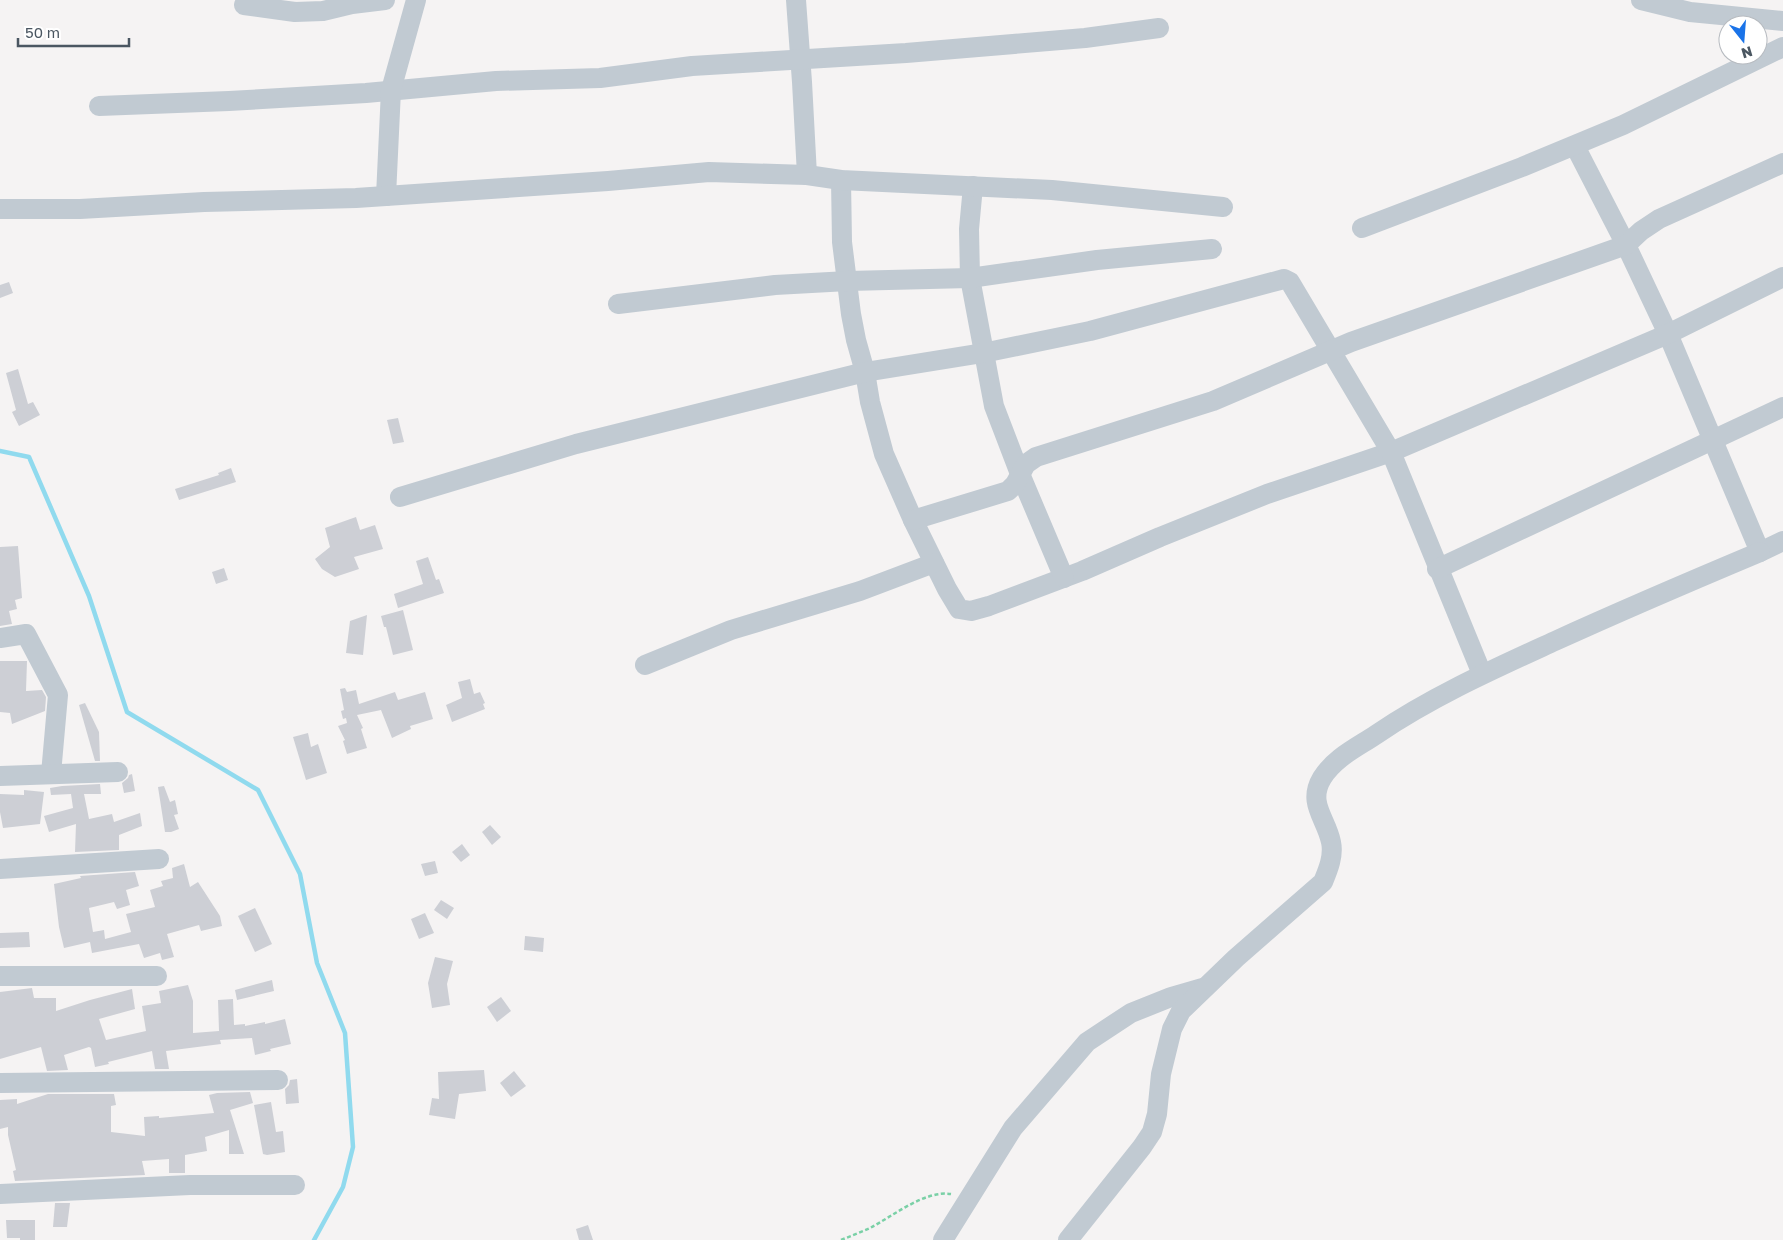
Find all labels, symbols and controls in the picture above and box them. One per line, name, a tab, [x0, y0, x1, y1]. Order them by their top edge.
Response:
scale bar	[18, 15, 129, 47]
north arrow	[1718, 15, 1768, 65]
text: 50 m	[25, 23, 60, 41]
text: N	[1739, 43, 1755, 63]

